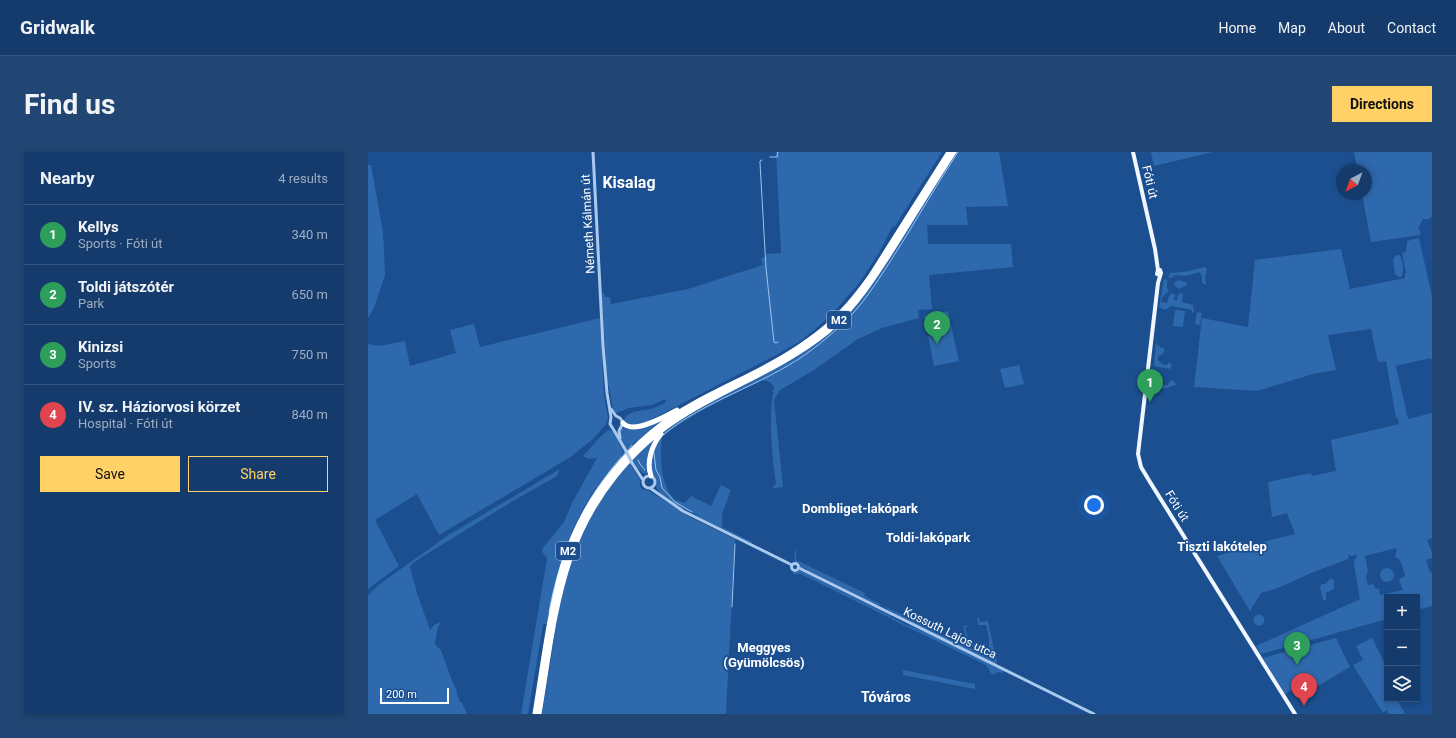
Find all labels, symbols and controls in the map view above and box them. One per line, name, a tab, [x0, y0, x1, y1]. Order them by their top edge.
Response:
text: Gridwalk	[20, 16, 95, 39]
text: Home	[1218, 20, 1256, 36]
text: Map	[1278, 20, 1306, 36]
text: About	[1328, 20, 1365, 36]
text: Contact	[1387, 20, 1436, 36]
button: Directions	[1332, 86, 1432, 122]
text: Find us	[24, 88, 115, 121]
street label: Fóti út	[1139, 164, 1161, 200]
north arrow	[1336, 164, 1372, 200]
text: Nearby	[40, 168, 95, 188]
text: 4 results	[278, 171, 328, 186]
district label: Kisalag	[602, 173, 656, 192]
street label: Németh Kálmán út	[578, 174, 598, 274]
text: Kellys	[78, 218, 119, 236]
text: 1	[49, 227, 57, 242]
text: 340 m	[291, 227, 328, 242]
text: Sports · Fóti út	[78, 236, 163, 251]
text: Toldi játszótér	[78, 278, 174, 296]
text: 2	[49, 287, 57, 302]
text: 650 m	[291, 287, 328, 302]
text: Park	[78, 296, 104, 311]
road number: M2	[827, 311, 851, 329]
pin: 2	[924, 311, 950, 344]
text: Kinizsi	[78, 338, 123, 356]
text: 3	[49, 347, 57, 362]
text: 750 m	[291, 347, 328, 362]
text: Sports	[78, 356, 116, 371]
pin: 1	[1137, 369, 1163, 402]
text: IV. sz. Háziorvosi körzet	[78, 398, 240, 416]
text: 4	[49, 407, 57, 422]
text: 840 m	[291, 407, 328, 422]
text: Hospital · Fóti út	[78, 416, 173, 431]
button: Save	[40, 456, 180, 492]
button: Share	[188, 456, 328, 492]
street label: Fóti út	[1162, 488, 1192, 524]
your location	[1084, 495, 1104, 515]
district label: Dombliget-lakópark	[802, 501, 919, 516]
district label: Toldi-lakópark	[886, 530, 971, 545]
district label: Tiszti lakótelep	[1177, 539, 1267, 554]
road number: M2	[556, 542, 580, 560]
map controls	[1384, 594, 1420, 702]
button: +	[1384, 594, 1420, 630]
street label: Kossuth Lajos utca	[901, 604, 999, 662]
button: −	[1384, 630, 1420, 666]
pin: 3	[1284, 632, 1310, 665]
district label: Meggyes (Gyümölcsös)	[723, 640, 805, 670]
button: layers	[1384, 666, 1420, 702]
pin: 4	[1291, 673, 1317, 706]
scale bar	[380, 686, 449, 705]
text: 200 m	[386, 688, 417, 701]
district label: Tóváros	[861, 689, 911, 705]

